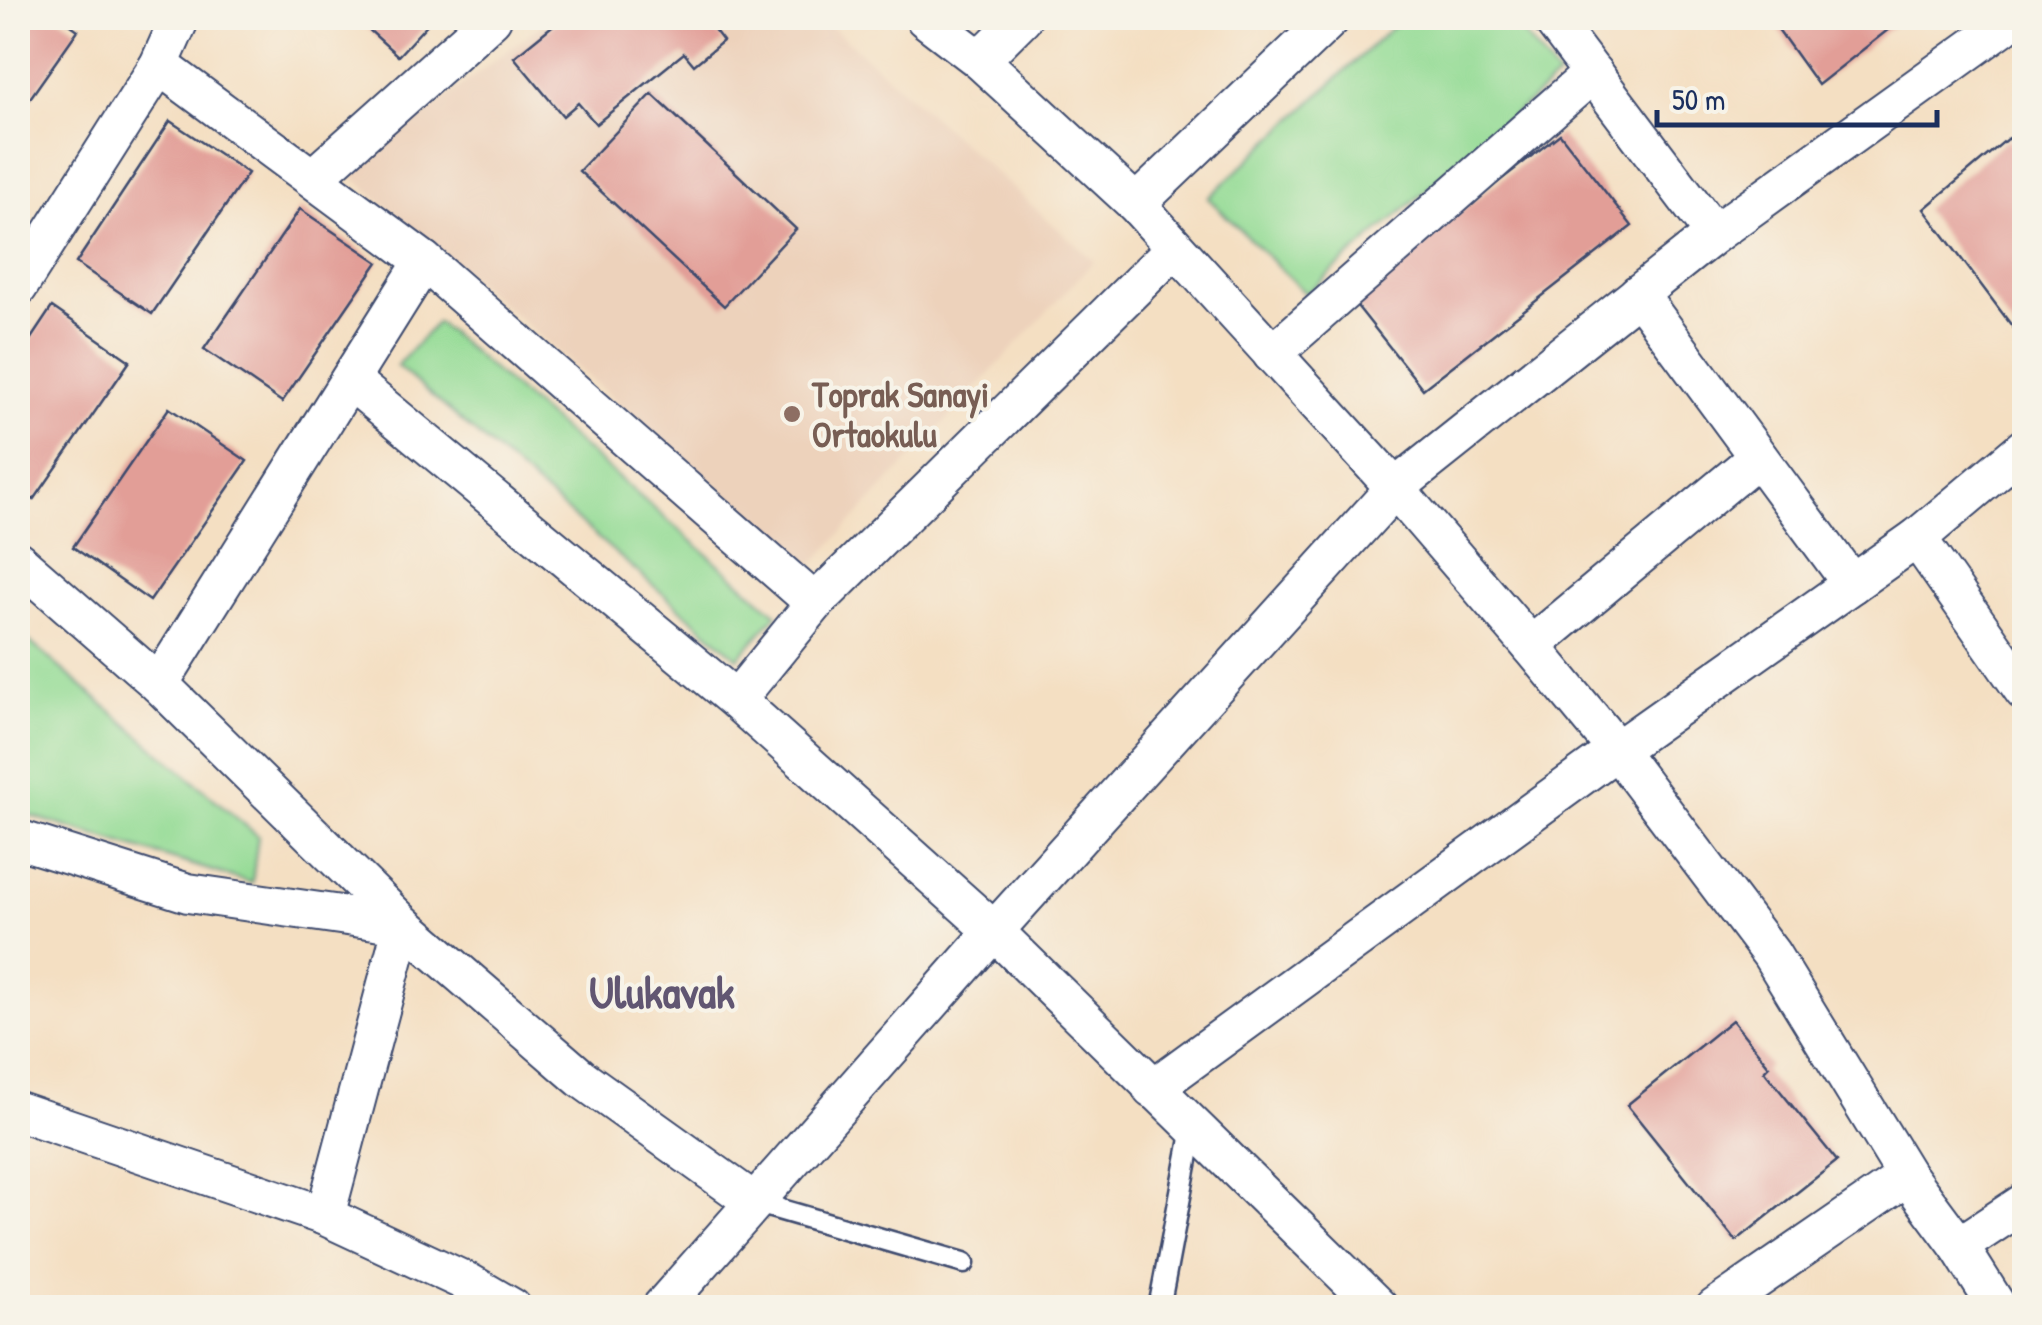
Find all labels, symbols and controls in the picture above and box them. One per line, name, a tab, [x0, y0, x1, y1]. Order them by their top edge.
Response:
scale bar	[1657, 65, 1937, 127]
text: 50 m	[1672, 79, 1725, 119]
place label: Toprak Sanayi Ortaokulu	[811, 371, 989, 458]
marker: Toprak Sanayi Ortaokulu	[781, 403, 803, 425]
district label: Ulukavak	[589, 961, 735, 1022]

